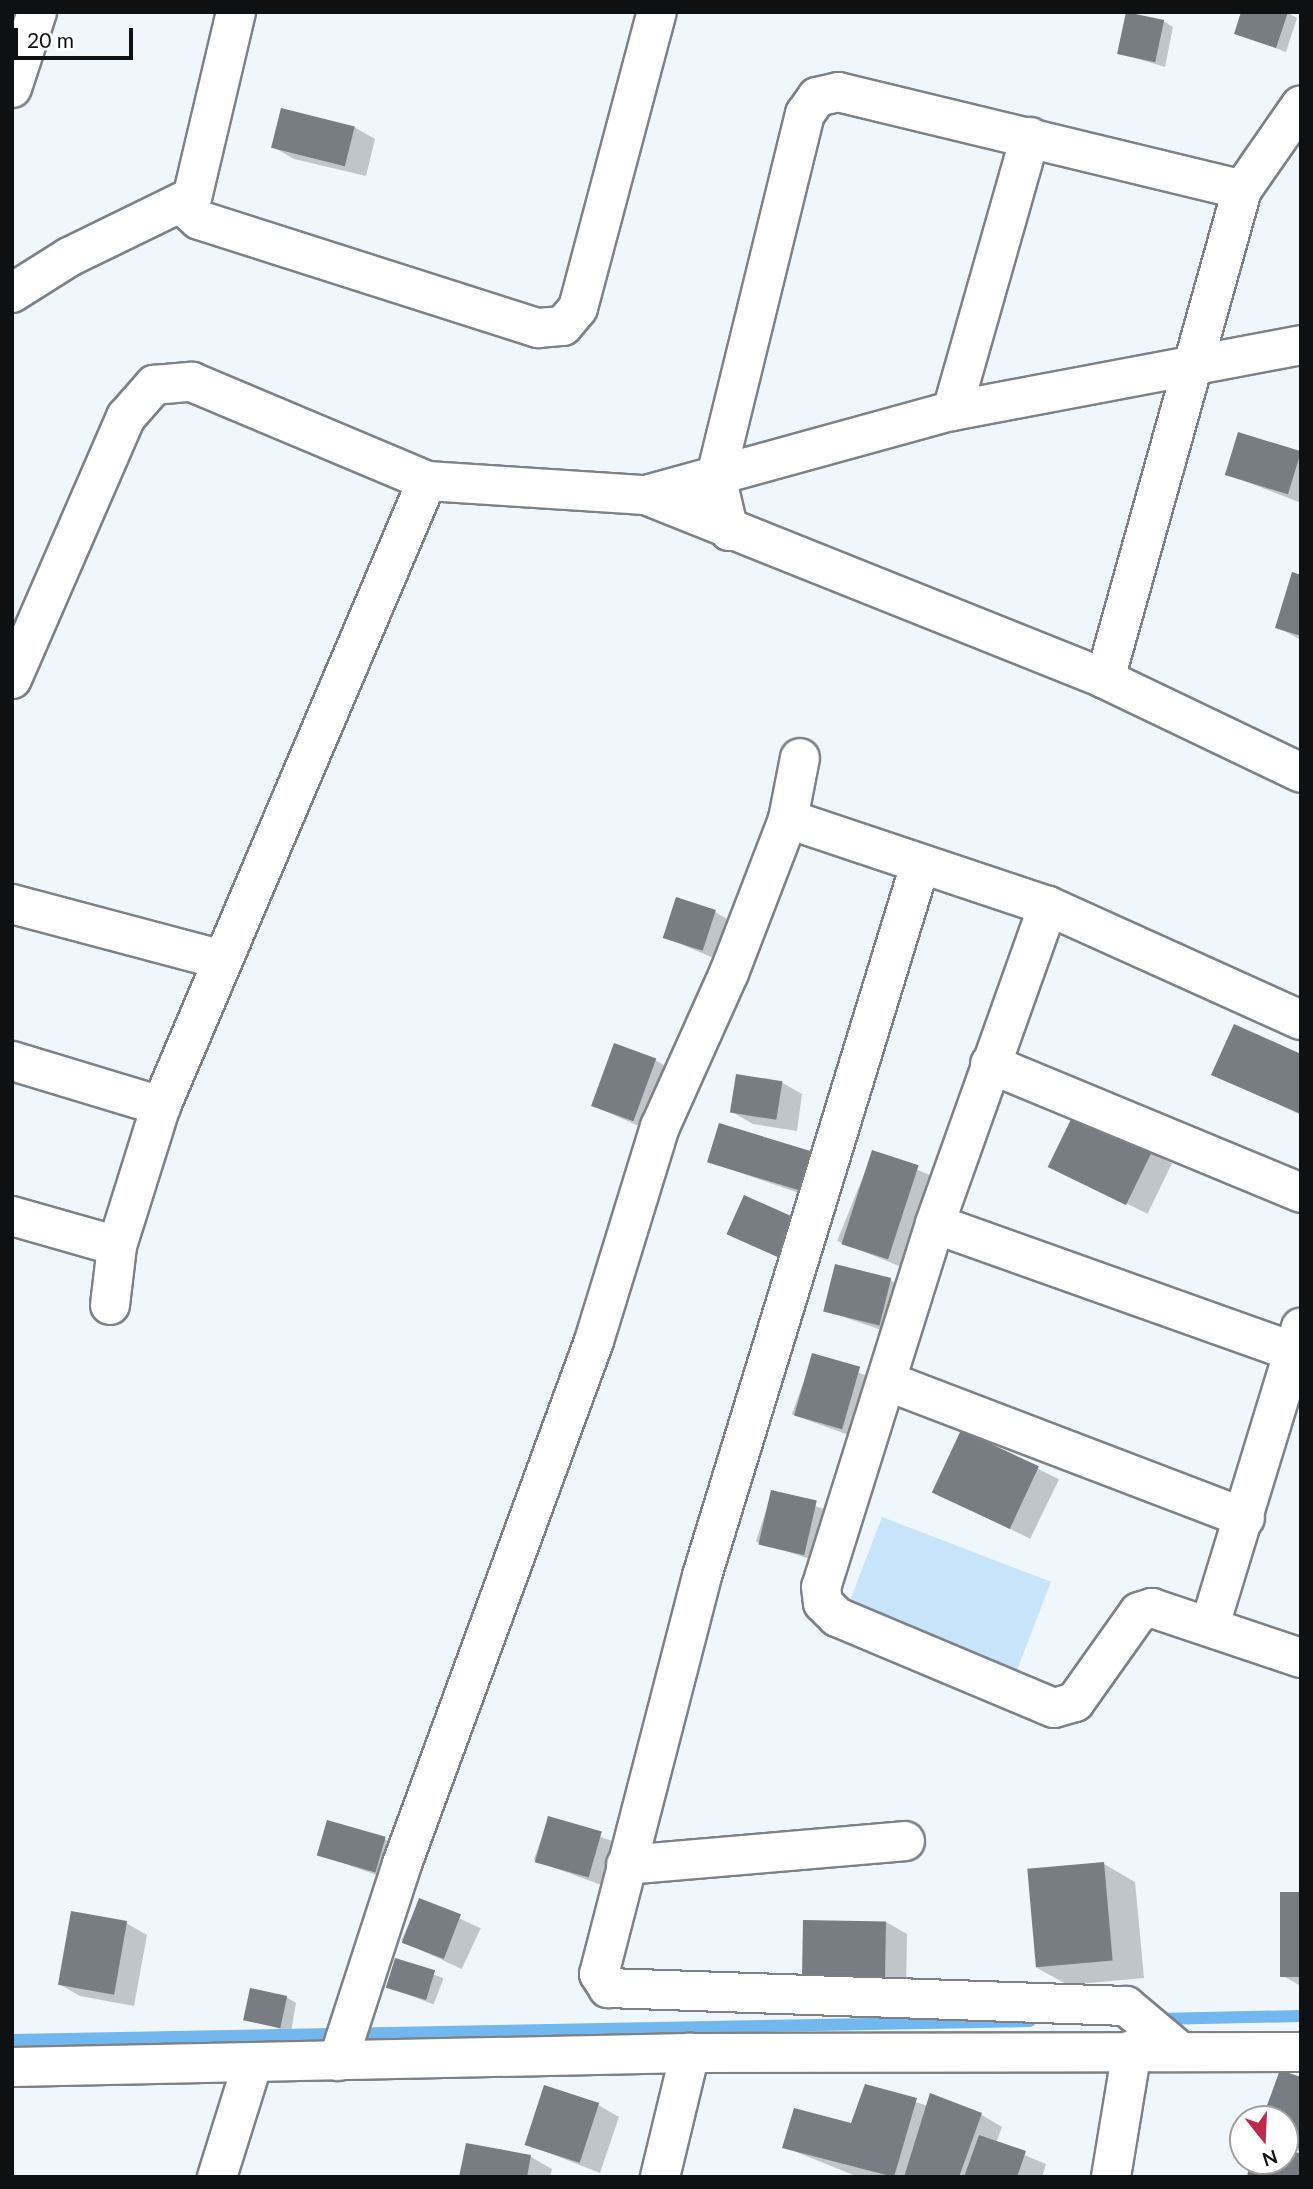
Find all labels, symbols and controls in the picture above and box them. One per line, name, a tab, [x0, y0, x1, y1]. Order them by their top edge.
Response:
scale bar	[18, 14, 136, 58]
text: 20 m	[27, 27, 74, 52]
north arrow	[1229, 2105, 1299, 2175]
text: N	[1260, 2145, 1281, 2172]

